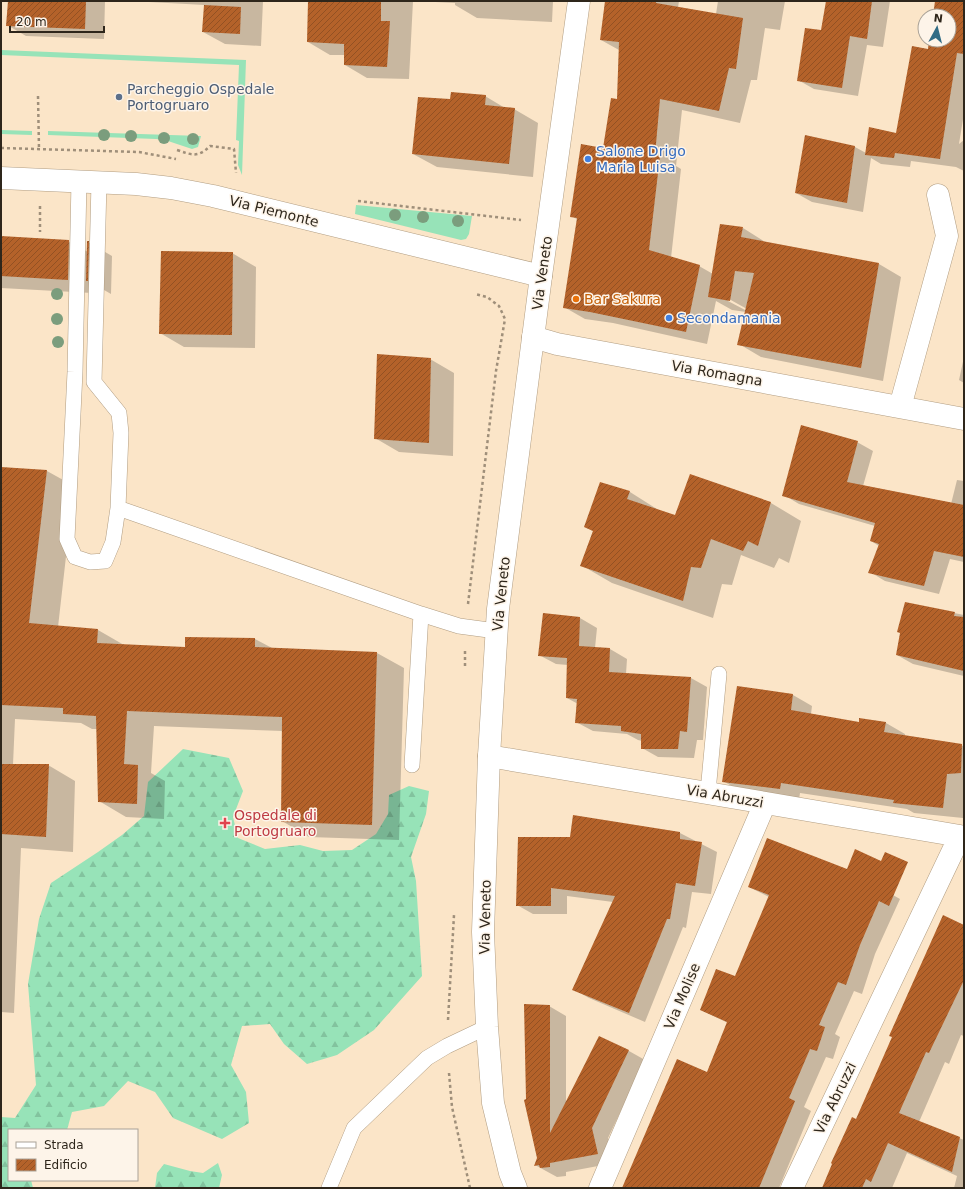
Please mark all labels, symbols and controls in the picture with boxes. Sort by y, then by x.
scale bar [10,8,104,34]
north arrow [917,8,957,48]
text: N [933,12,944,26]
text: 20 m [16,15,47,29]
place label: Parcheggio Ospedale Portogruaro [127,81,275,113]
marker: Parcheggio Ospedale Portogruaro [114,92,124,102]
place label: Salone Drigo Maria Luisa [596,143,686,175]
marker: Salone Drigo Maria Luisa [583,154,593,164]
street label: Via Piemonte [227,192,321,230]
street label: Via Veneto [529,235,555,311]
place label: Bar Sakura [584,291,661,307]
marker: Bar Sakura [571,294,581,304]
place label: Secondamania [677,310,781,326]
marker: Secondamania [664,313,674,323]
street label: Via Romagna [670,357,764,389]
street label: Via Veneto [489,556,513,632]
street label: Via Abruzzi [685,781,765,811]
place label: Ospedale di Portogruaro [234,807,317,839]
marker: Ospedale di Portogruaro [219,817,231,829]
street label: Via Veneto [476,879,494,955]
street label: Via Molise [661,960,703,1032]
street label: Via Abruzzi [811,1059,859,1137]
legend [8,1129,138,1181]
text: Strada [44,1138,84,1152]
text: Edificio [44,1158,87,1172]

